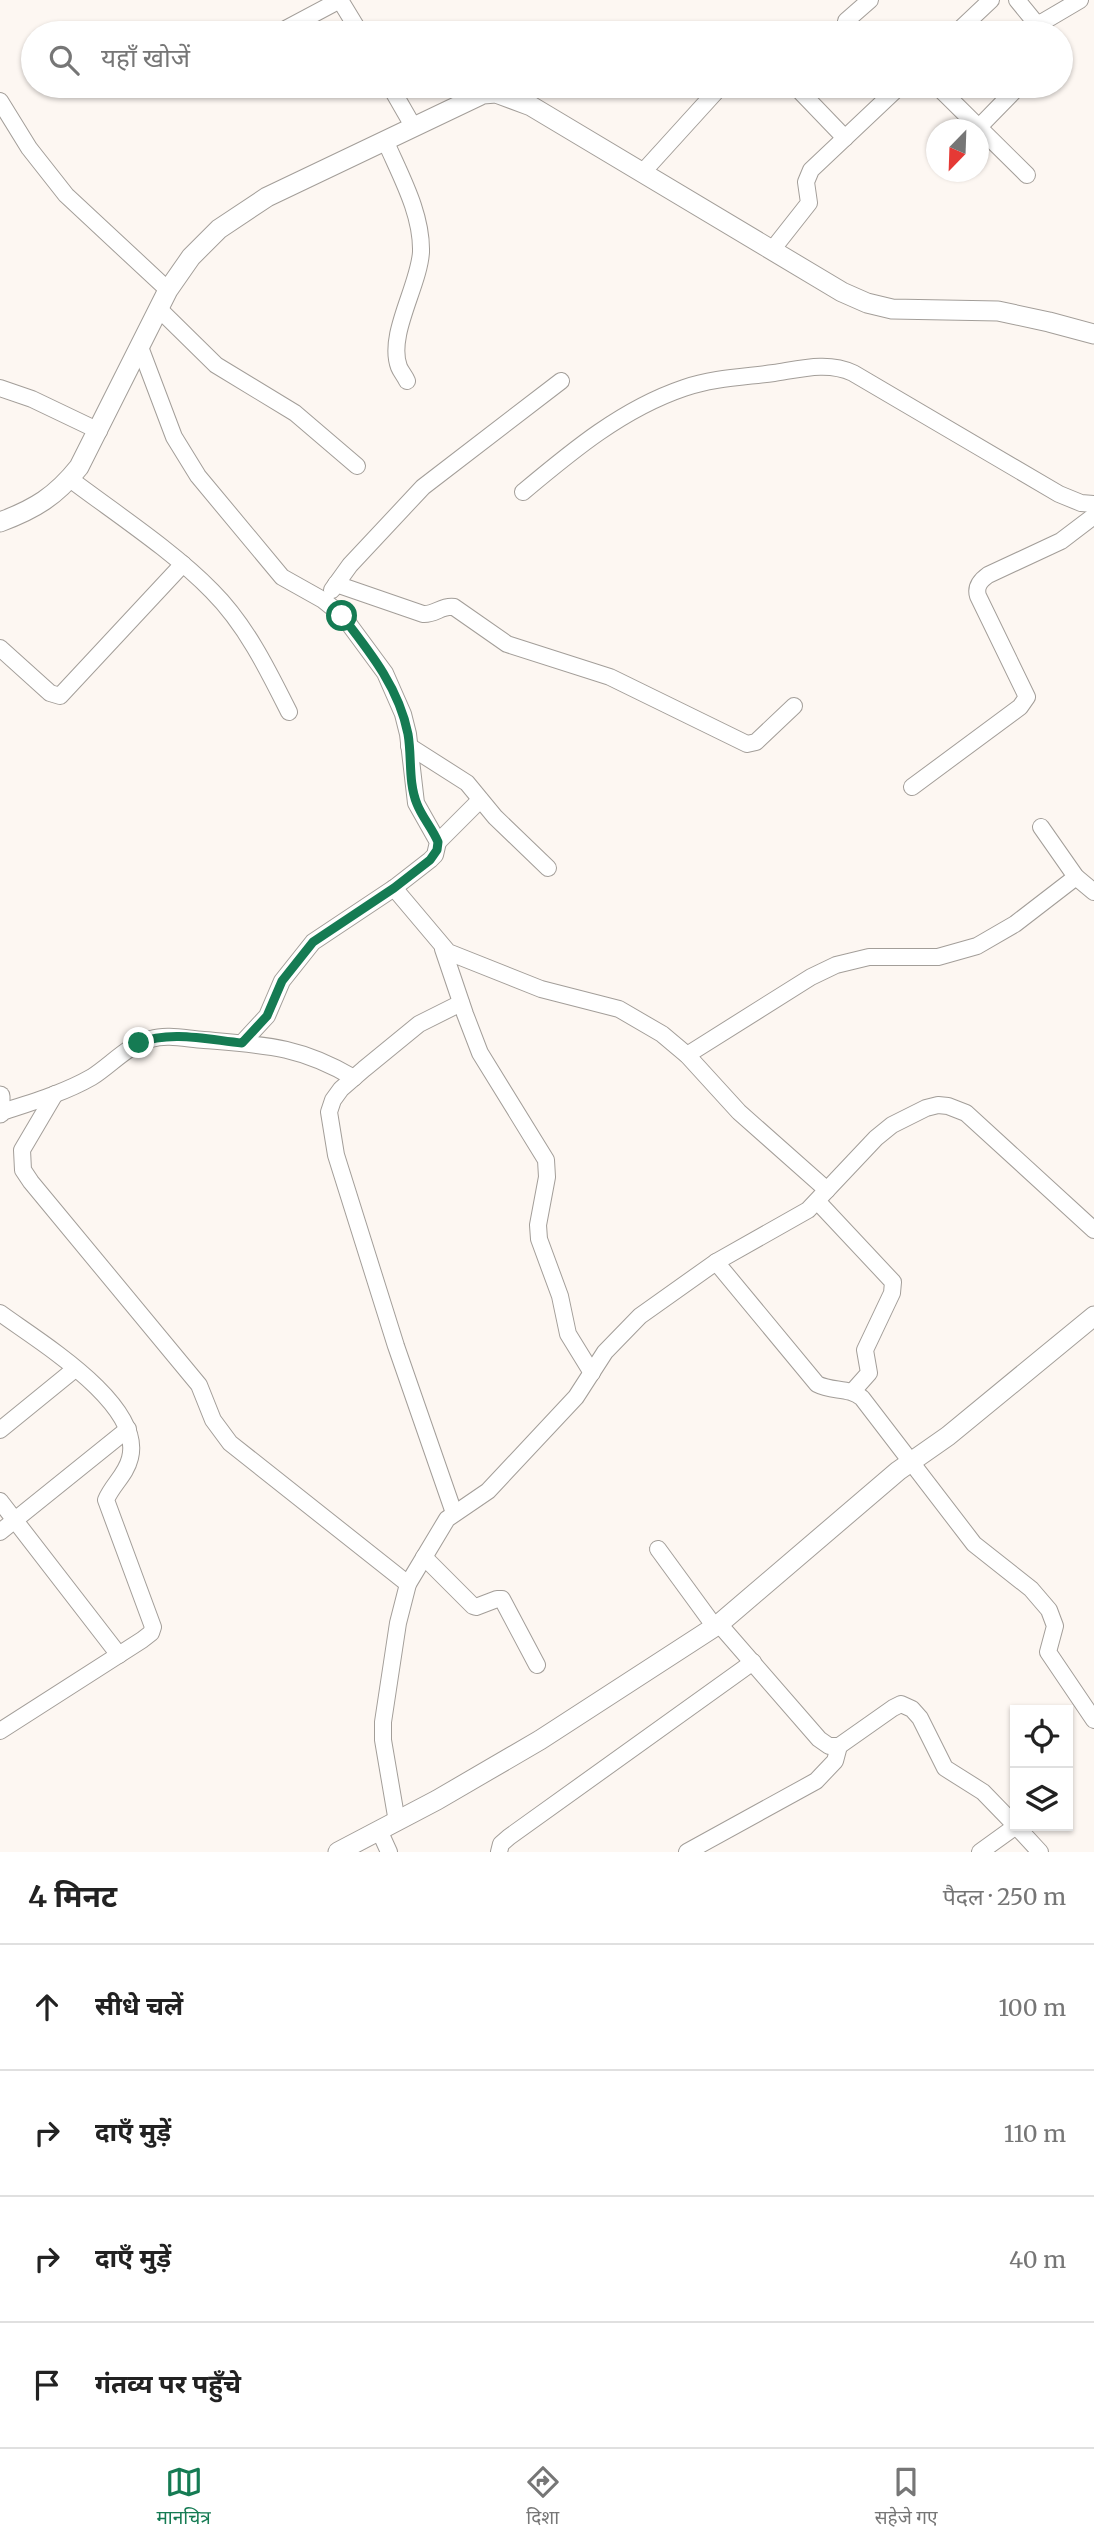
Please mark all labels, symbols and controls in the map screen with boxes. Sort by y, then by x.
search box [21,21,1073,98]
icon: search [45,41,83,79]
text: यहाँ खोजें [101,41,190,74]
north arrow [926,119,989,182]
route start [326,600,357,631]
route end [123,1027,154,1058]
map controls [1010,1705,1073,1831]
button: locate [1010,1705,1073,1768]
button: layers [1010,1768,1073,1831]
text: 4 मिनट [28,1877,117,1915]
text: पैदल · 250 m [943,1882,1066,1911]
icon: ahead [28,1988,66,2026]
text: सीधे चलें [95,1989,183,2022]
text: 100 m [998,1993,1066,2022]
icon: right [28,2114,66,2152]
text: दाएँ मुड़ें [95,2115,171,2148]
text: 110 m [1004,2119,1066,2148]
icon: right [28,2240,66,2278]
text: दाएँ मुड़ें [95,2241,171,2274]
text: 40 m [1009,2245,1066,2274]
icon: arrive [28,2366,66,2404]
text: गंतव्य पर पहुँचे [95,2367,241,2400]
tab: मानचित्र [156,2463,211,2532]
tab: दिशा [524,2463,562,2532]
tab: सहेजे गए [875,2463,937,2532]

